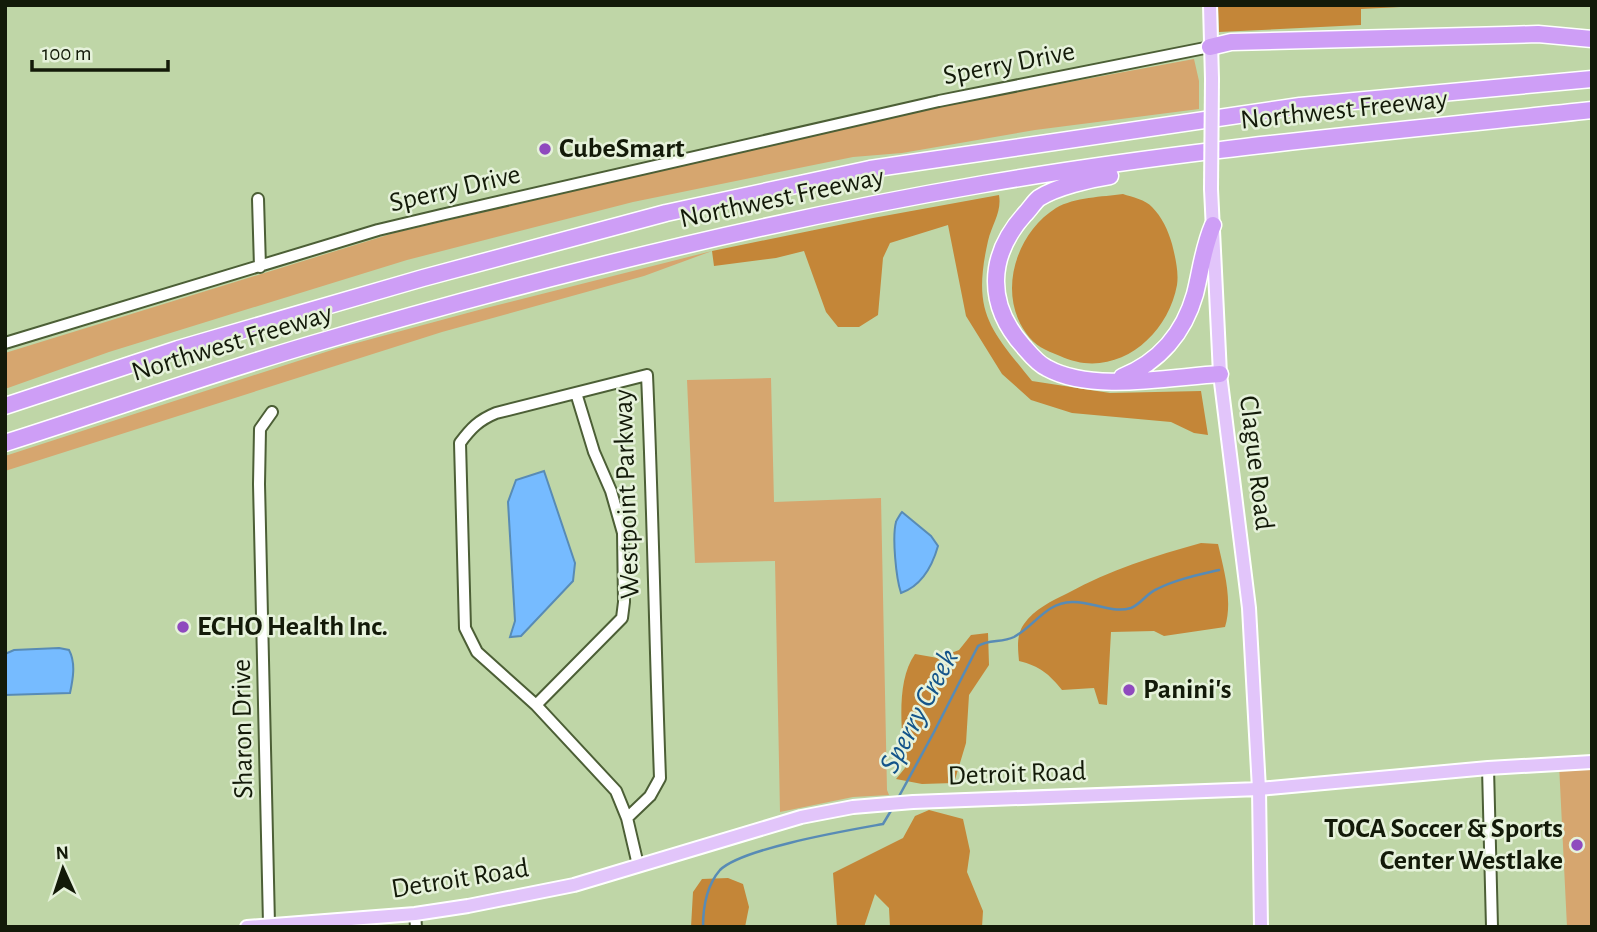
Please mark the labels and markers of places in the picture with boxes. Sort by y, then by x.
place label: CubeSmart [559,135,685,163]
marker: CubeSmart [537,141,553,157]
place label: ECHO Health Inc. [197,613,388,641]
marker: ECHO Health Inc. [175,619,191,635]
place label: Panini's [1143,676,1232,704]
marker: Panini's [1121,682,1137,698]
place label: TOCA Soccer & Sports Center Westlake [1324,815,1563,875]
marker: TOCA Soccer & Sports Center Westlake [1569,837,1585,853]

